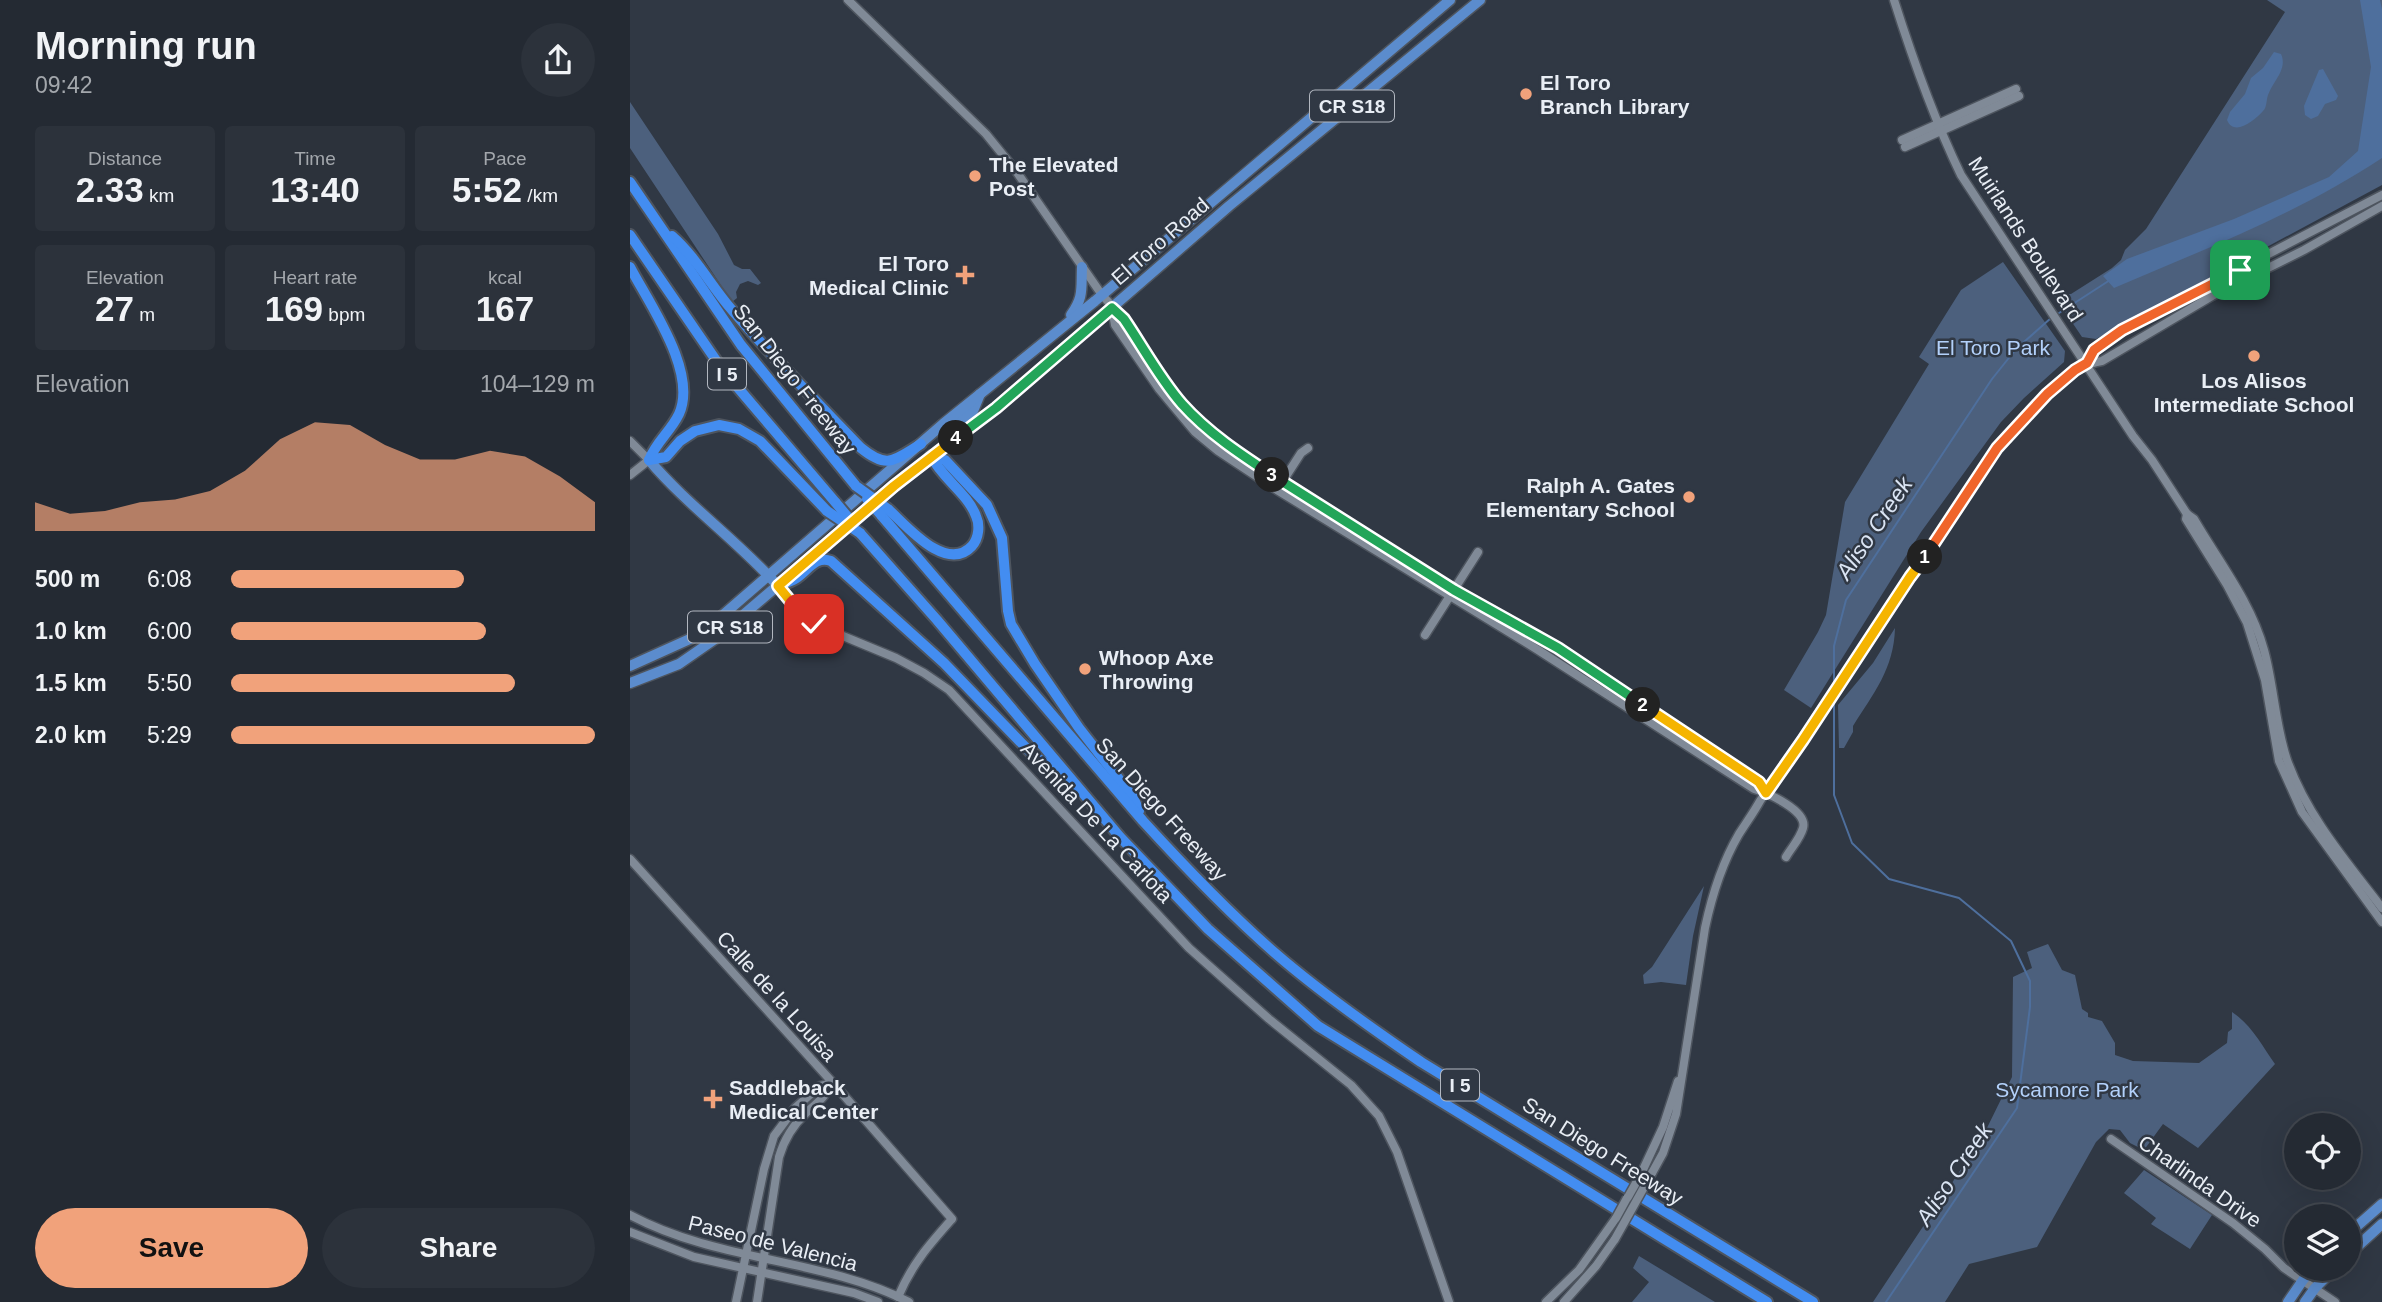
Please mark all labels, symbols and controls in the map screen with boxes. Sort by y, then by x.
button: share [521,23,595,97]
text: Morning run [35,25,257,67]
place label: El Toro Branch Library [1540,71,1690,118]
text: 09:42 [35,72,93,98]
marker: El Toro Branch Library [1518,86,1534,102]
road number: CR S18 [1310,90,1394,122]
text: Distance [88,148,162,169]
text: Time [294,148,336,169]
text: Pace [483,148,527,169]
street label: Muirlands Boulevard [1964,152,2088,326]
place label: The Elevated Post [989,153,1119,200]
marker: The Elevated Post [967,168,983,184]
text: 2.33 [76,170,144,209]
text: 13:40 [270,170,360,209]
text: 5:52 [452,170,522,209]
text: km [144,185,174,206]
text: /km [522,185,558,206]
street label: El Toro Road [1107,193,1213,289]
pin [2210,240,2270,300]
icon: arrive [2221,251,2259,289]
place label: El Toro Medical Clinic [809,252,949,299]
marker: El Toro Medical Clinic [955,265,975,285]
text: Elevation [86,267,164,288]
text: Heart rate [273,267,357,288]
text: kcal [488,267,522,288]
text: 27 [95,289,134,328]
text: 169 [265,289,323,328]
text: 167 [476,289,534,328]
street label: San Diego Freeway [729,299,861,459]
text: m [134,304,155,325]
text: bpm [323,304,365,325]
park label: El Toro Park [1936,336,2050,359]
marker: Los Alisos Intermediate School [2246,348,2262,364]
road number: I 5 [708,358,746,390]
place label: Los Alisos Intermediate School [2154,369,2354,416]
text: Elevation [35,371,130,397]
text: 104–129 m [480,371,595,397]
pin: 4 [938,420,974,456]
text: 4 [950,427,961,448]
pin: 3 [1254,458,1290,492]
text: 3 [1266,464,1277,485]
water label: Aliso Creek [1829,471,1918,586]
place label: Ralph A. Gates Elementary School [1486,474,1675,521]
marker: Ralph A. Gates Elementary School [1681,489,1697,505]
pin: 1 [1908,540,1942,574]
text: 1 [1919,546,1930,567]
text: 500 m [35,566,100,592]
text: 6:08 [147,566,192,592]
pin [784,594,844,654]
icon: check [795,605,833,643]
road number: CR S18 [688,612,772,642]
text: 1.0 km [35,618,107,644]
text: 6:00 [147,618,192,644]
place label: Whoop Axe Throwing [1099,646,1214,693]
marker: Whoop Axe Throwing [1077,661,1093,677]
text: 1.5 km [35,670,107,696]
text: 5:50 [147,670,192,696]
pin: 2 [1626,688,1660,722]
text: 2 [1637,694,1648,715]
text: 2.0 km [35,722,107,748]
text: 5:29 [147,722,192,748]
street label: San Diego Freeway [1092,733,1233,886]
street label: Avenida De La Carlota [1017,737,1178,907]
street label: Calle de la Louisa [713,926,842,1066]
road number: I 5 [1441,1070,1479,1100]
place label: Saddleback Medical Center [729,1076,878,1123]
park label: Sycamore Park [1995,1078,2139,1101]
marker: Saddleback Medical Center [703,1089,723,1109]
street label: San Diego Freeway [1519,1092,1688,1210]
map controls [2284,1113,2361,1281]
button: locate [2284,1113,2361,1190]
water label: Aliso Creek [1909,1117,1998,1232]
street label: Charlinda Drive [2134,1130,2266,1232]
button: layers [2284,1204,2361,1281]
button: Save [35,1208,308,1288]
button: Share [322,1208,595,1288]
street label: Paseo de Valencia [686,1211,860,1275]

